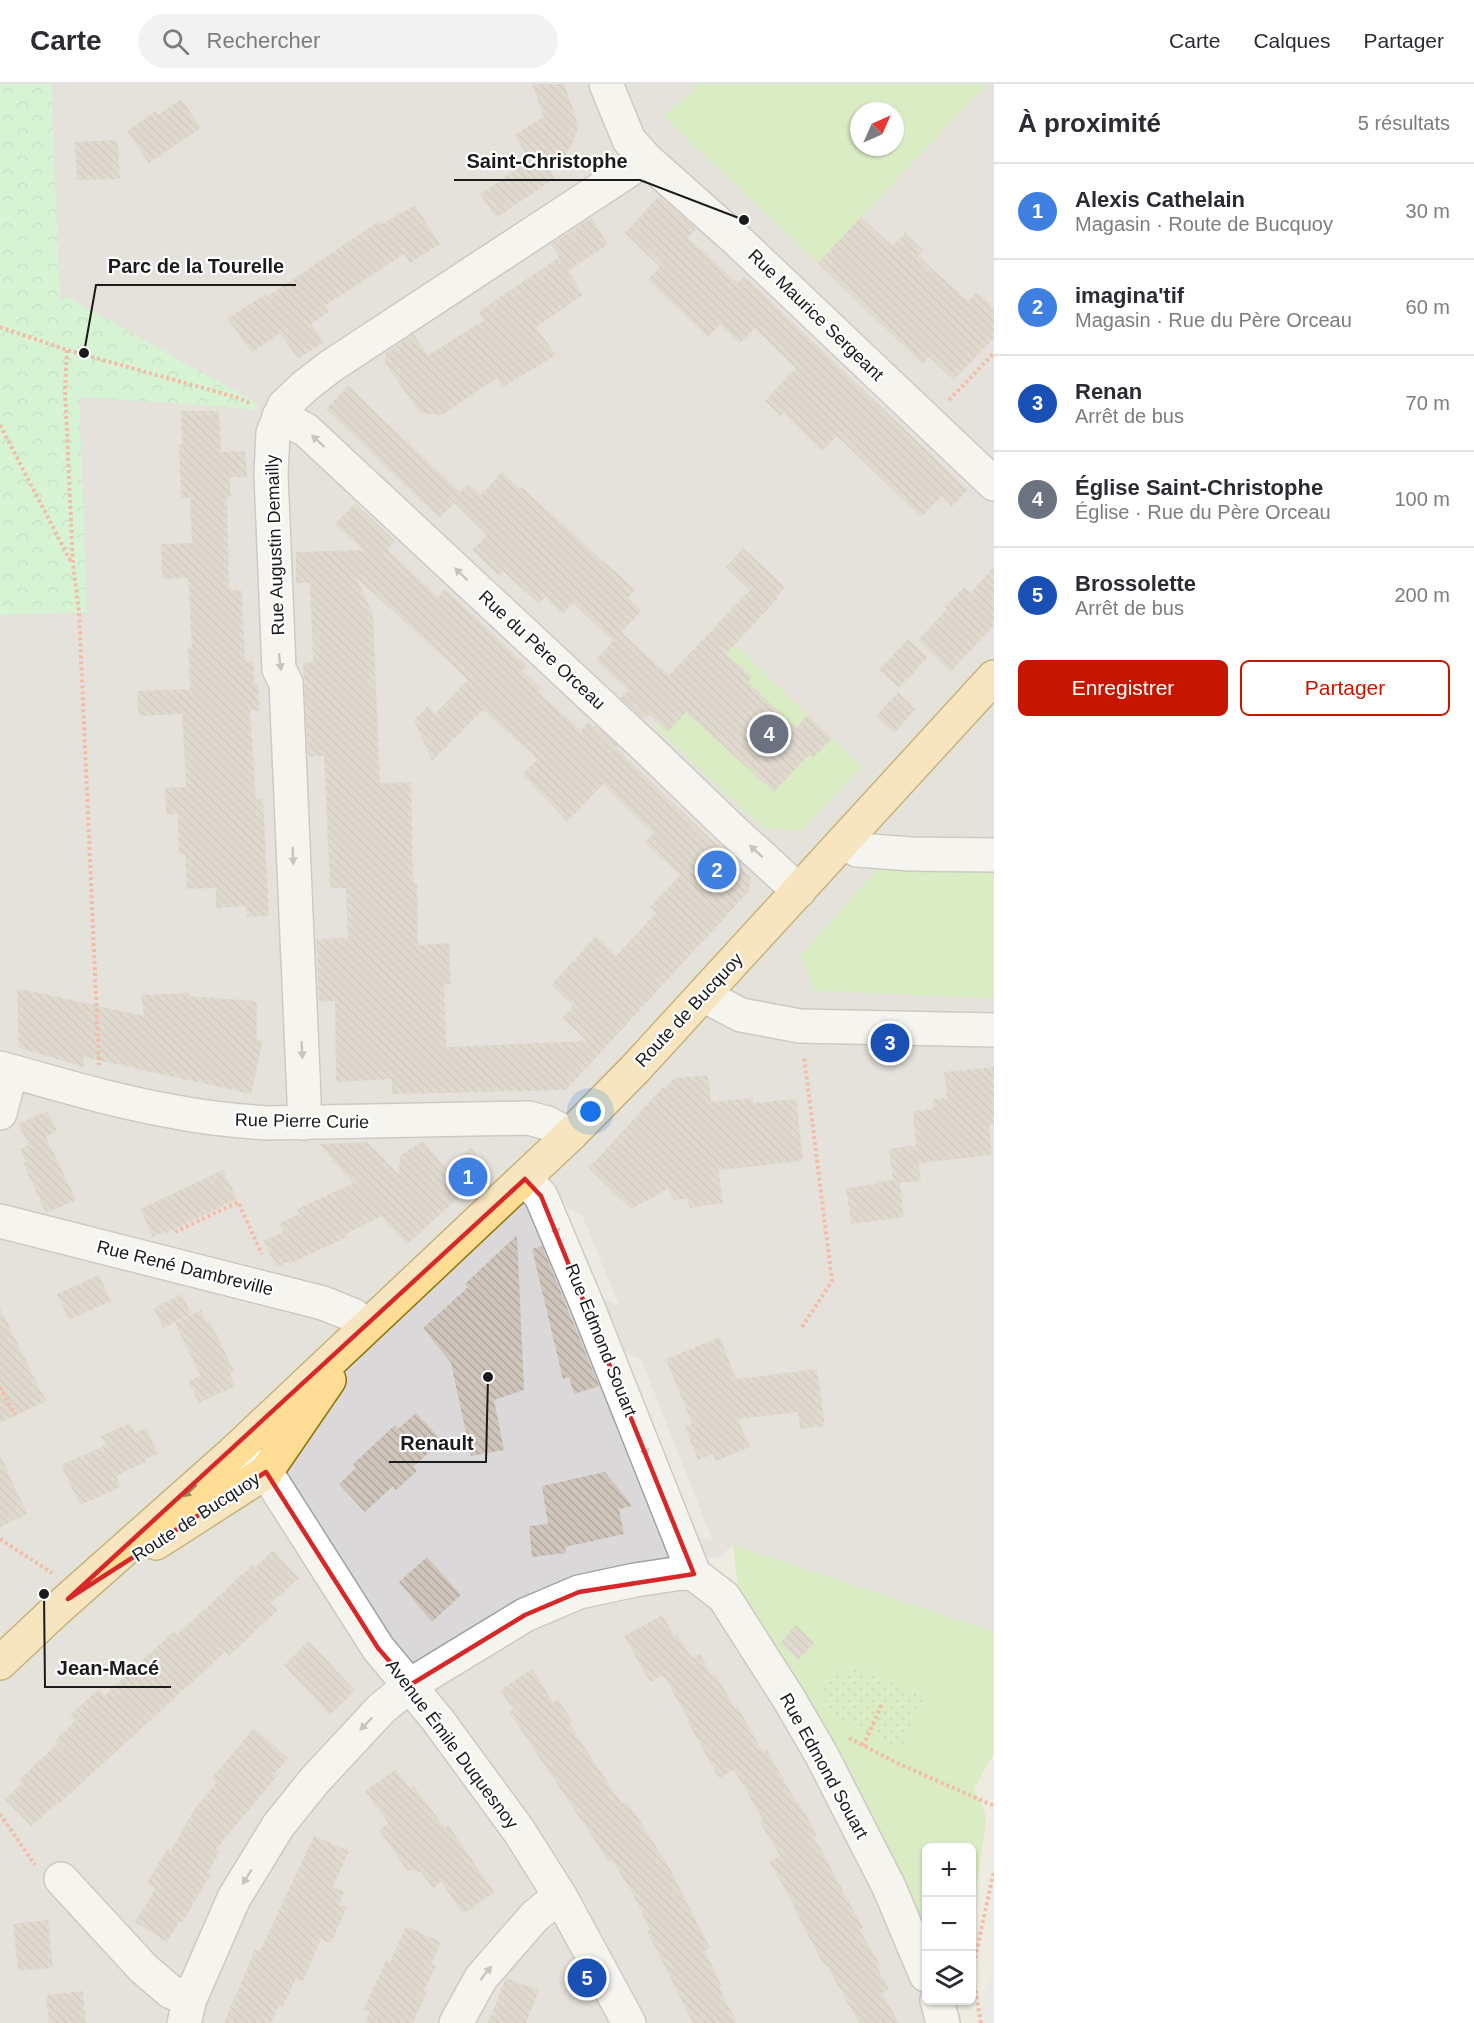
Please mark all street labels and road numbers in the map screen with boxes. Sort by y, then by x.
street label: Rue Maurice Sergeant [744,245,888,385]
street label: Rue Augustin Demailly [262,454,288,636]
street label: Rue du Père Orceau [475,586,609,714]
street label: Route de Bucquoy [631,949,747,1071]
street label: Rue Pierre Curie [235,1110,369,1132]
street label: Rue René Dambreville [95,1236,275,1300]
street label: Rue Edmond Souart [561,1261,641,1419]
street label: Route de Bucquoy [128,1468,264,1566]
street label: Avenue Émile Duquesnoy [382,1655,522,1833]
street label: Rue Edmond Souart [776,1690,872,1842]

